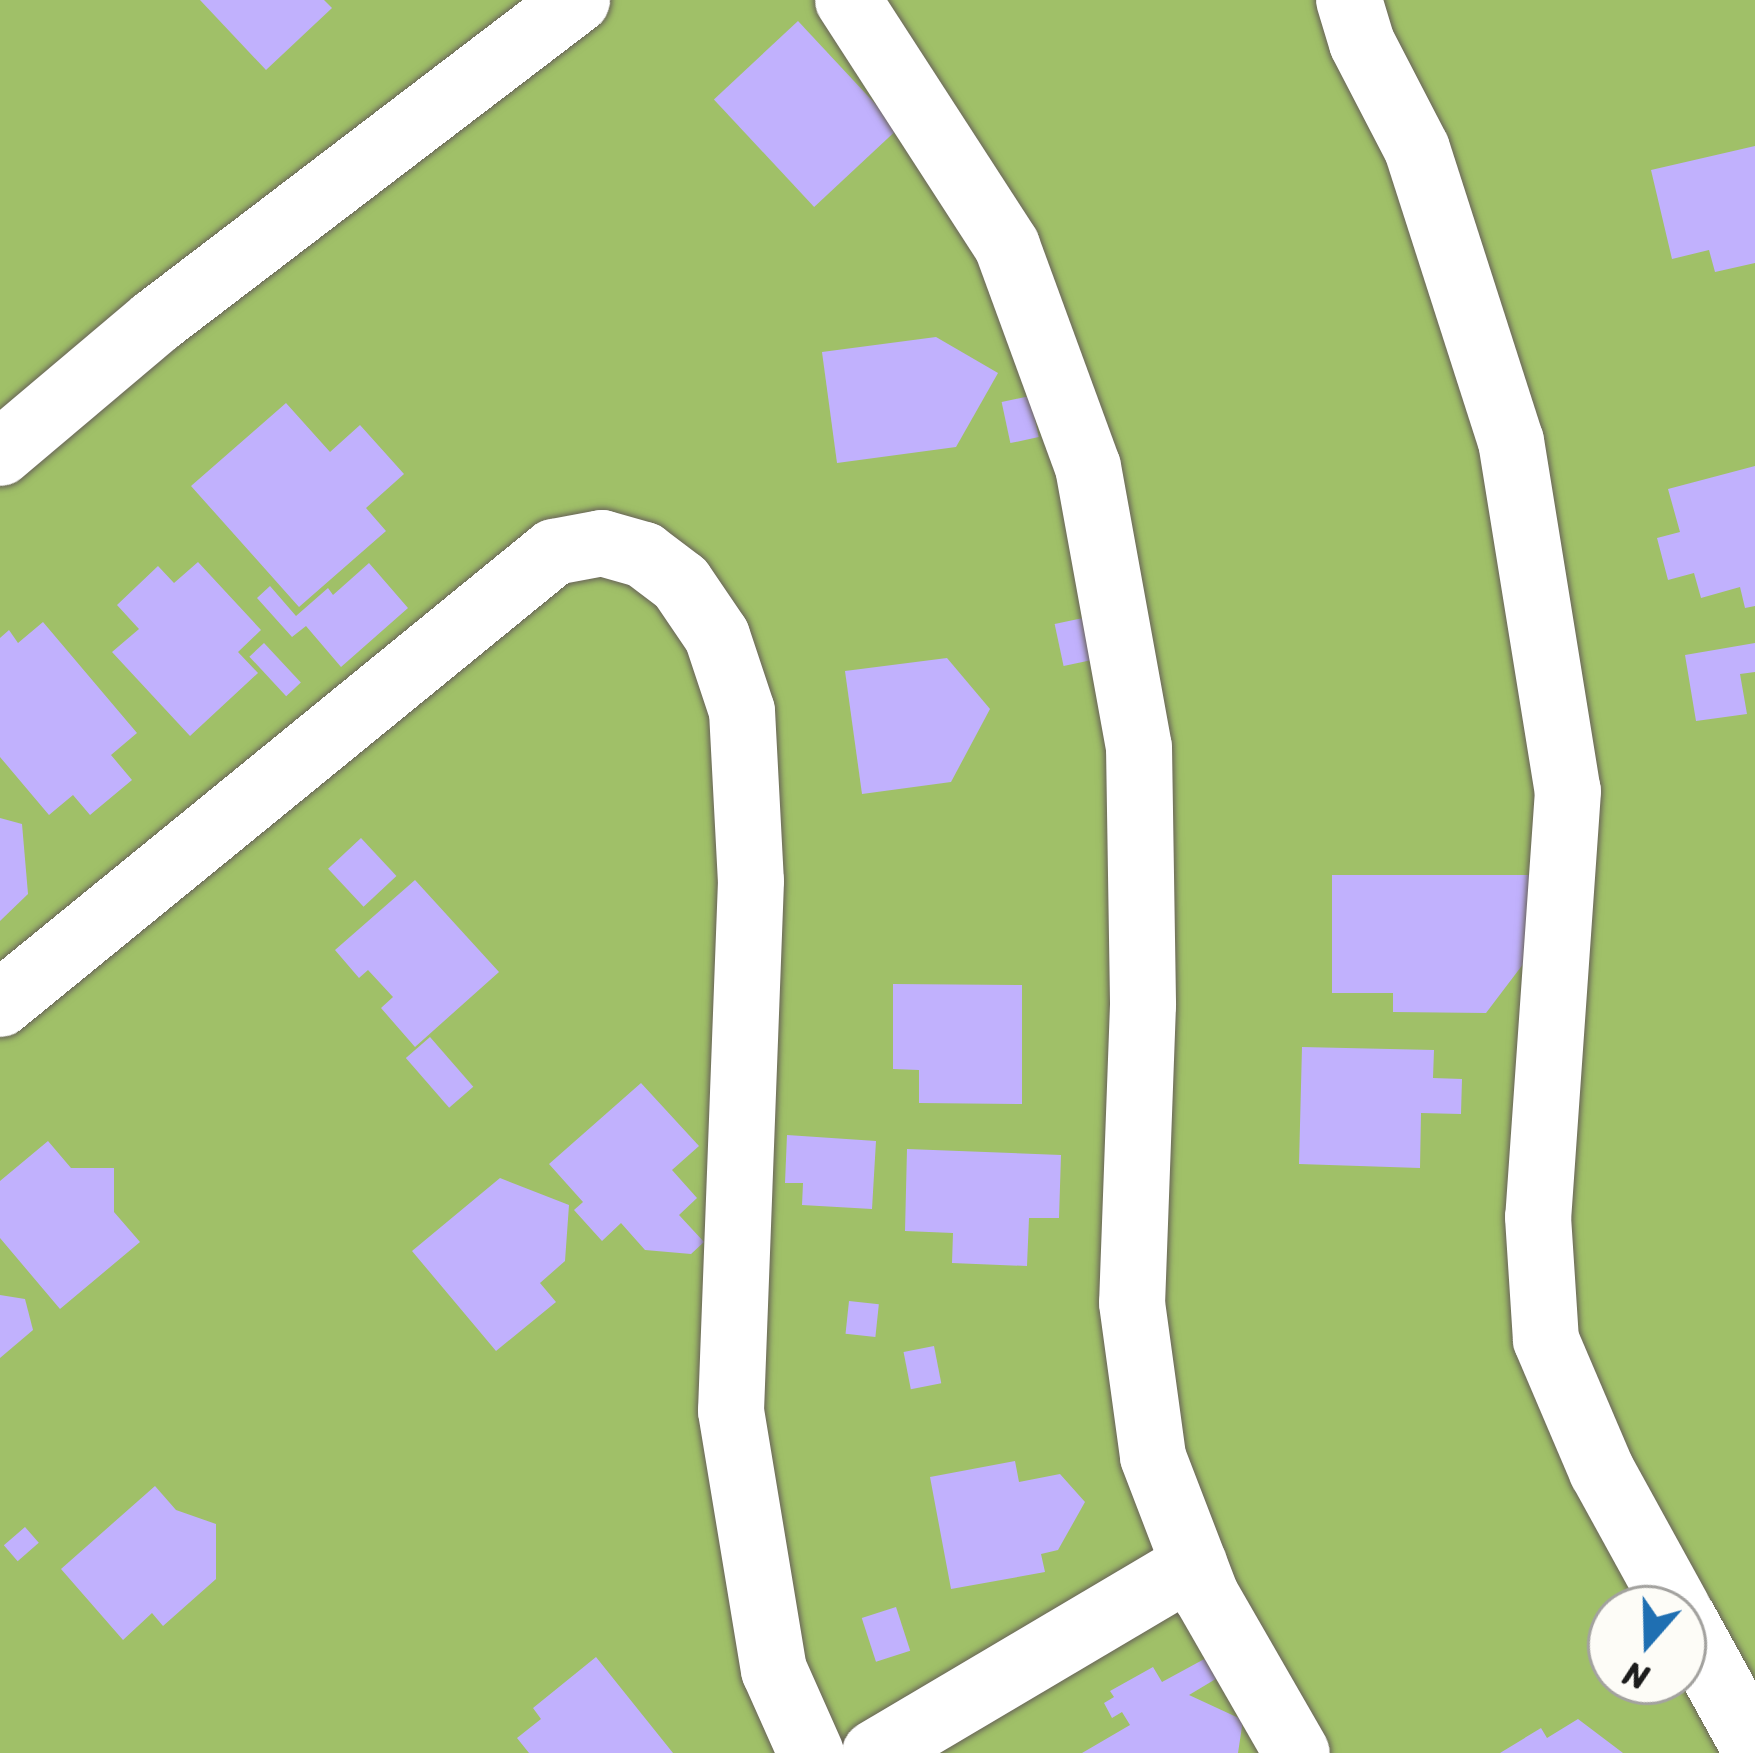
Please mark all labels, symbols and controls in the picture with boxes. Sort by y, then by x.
north arrow [1587,1585,1707,1705]
text: N [1615,1645,1656,1707]

